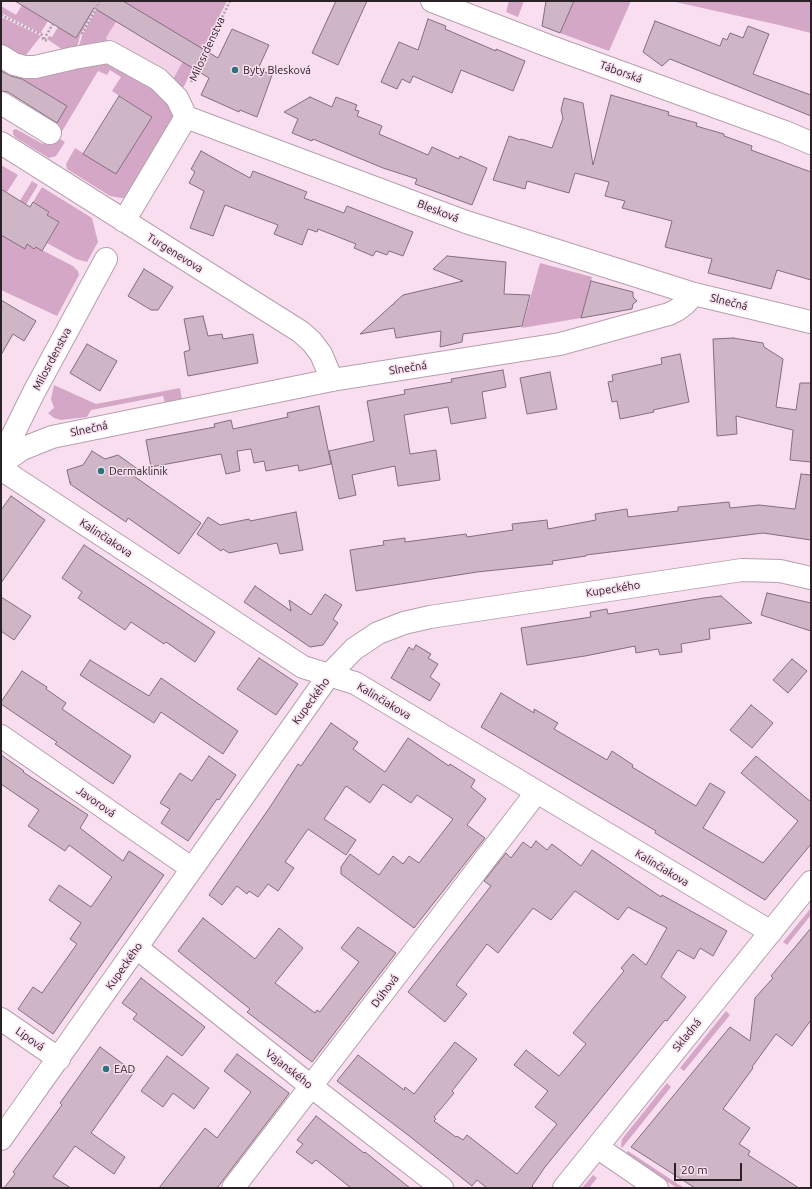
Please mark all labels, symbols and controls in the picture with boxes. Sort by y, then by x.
street label: Milosrdenstva [186,15,228,83]
street label: Táborská [598,58,644,86]
place label: Byty Blesková [243,63,311,77]
marker: Byty Blesková [230,65,240,75]
street label: Blesková [415,197,461,225]
street label: Turgenevova [144,231,206,275]
street label: Slnečná [709,291,749,313]
street label: Milosrdenstva [30,325,74,393]
street label: Slnečná [388,359,428,377]
street label: Slnečná [69,419,109,439]
place label: Dermaklinik [109,464,168,478]
marker: Dermaklinik [96,466,106,476]
street label: Kalinčiakova [77,516,135,560]
street label: Kupeckého [585,578,641,600]
street label: Kupeckého [290,675,332,727]
street label: Kalinčiakova [355,680,413,722]
street label: Javorová [74,784,118,820]
street label: Kalinčiakova [633,847,691,889]
street label: Kupeckého [103,940,145,992]
street label: Dúhová [368,972,402,1010]
street label: Skladná [670,1016,704,1054]
street label: Lipová [13,1024,47,1054]
street label: Vajanského [263,1047,315,1091]
place label: EAD [114,1062,135,1076]
marker: EAD [101,1064,111,1074]
scale bar [676,1155,744,1181]
text: 20 m [681,1163,708,1176]

